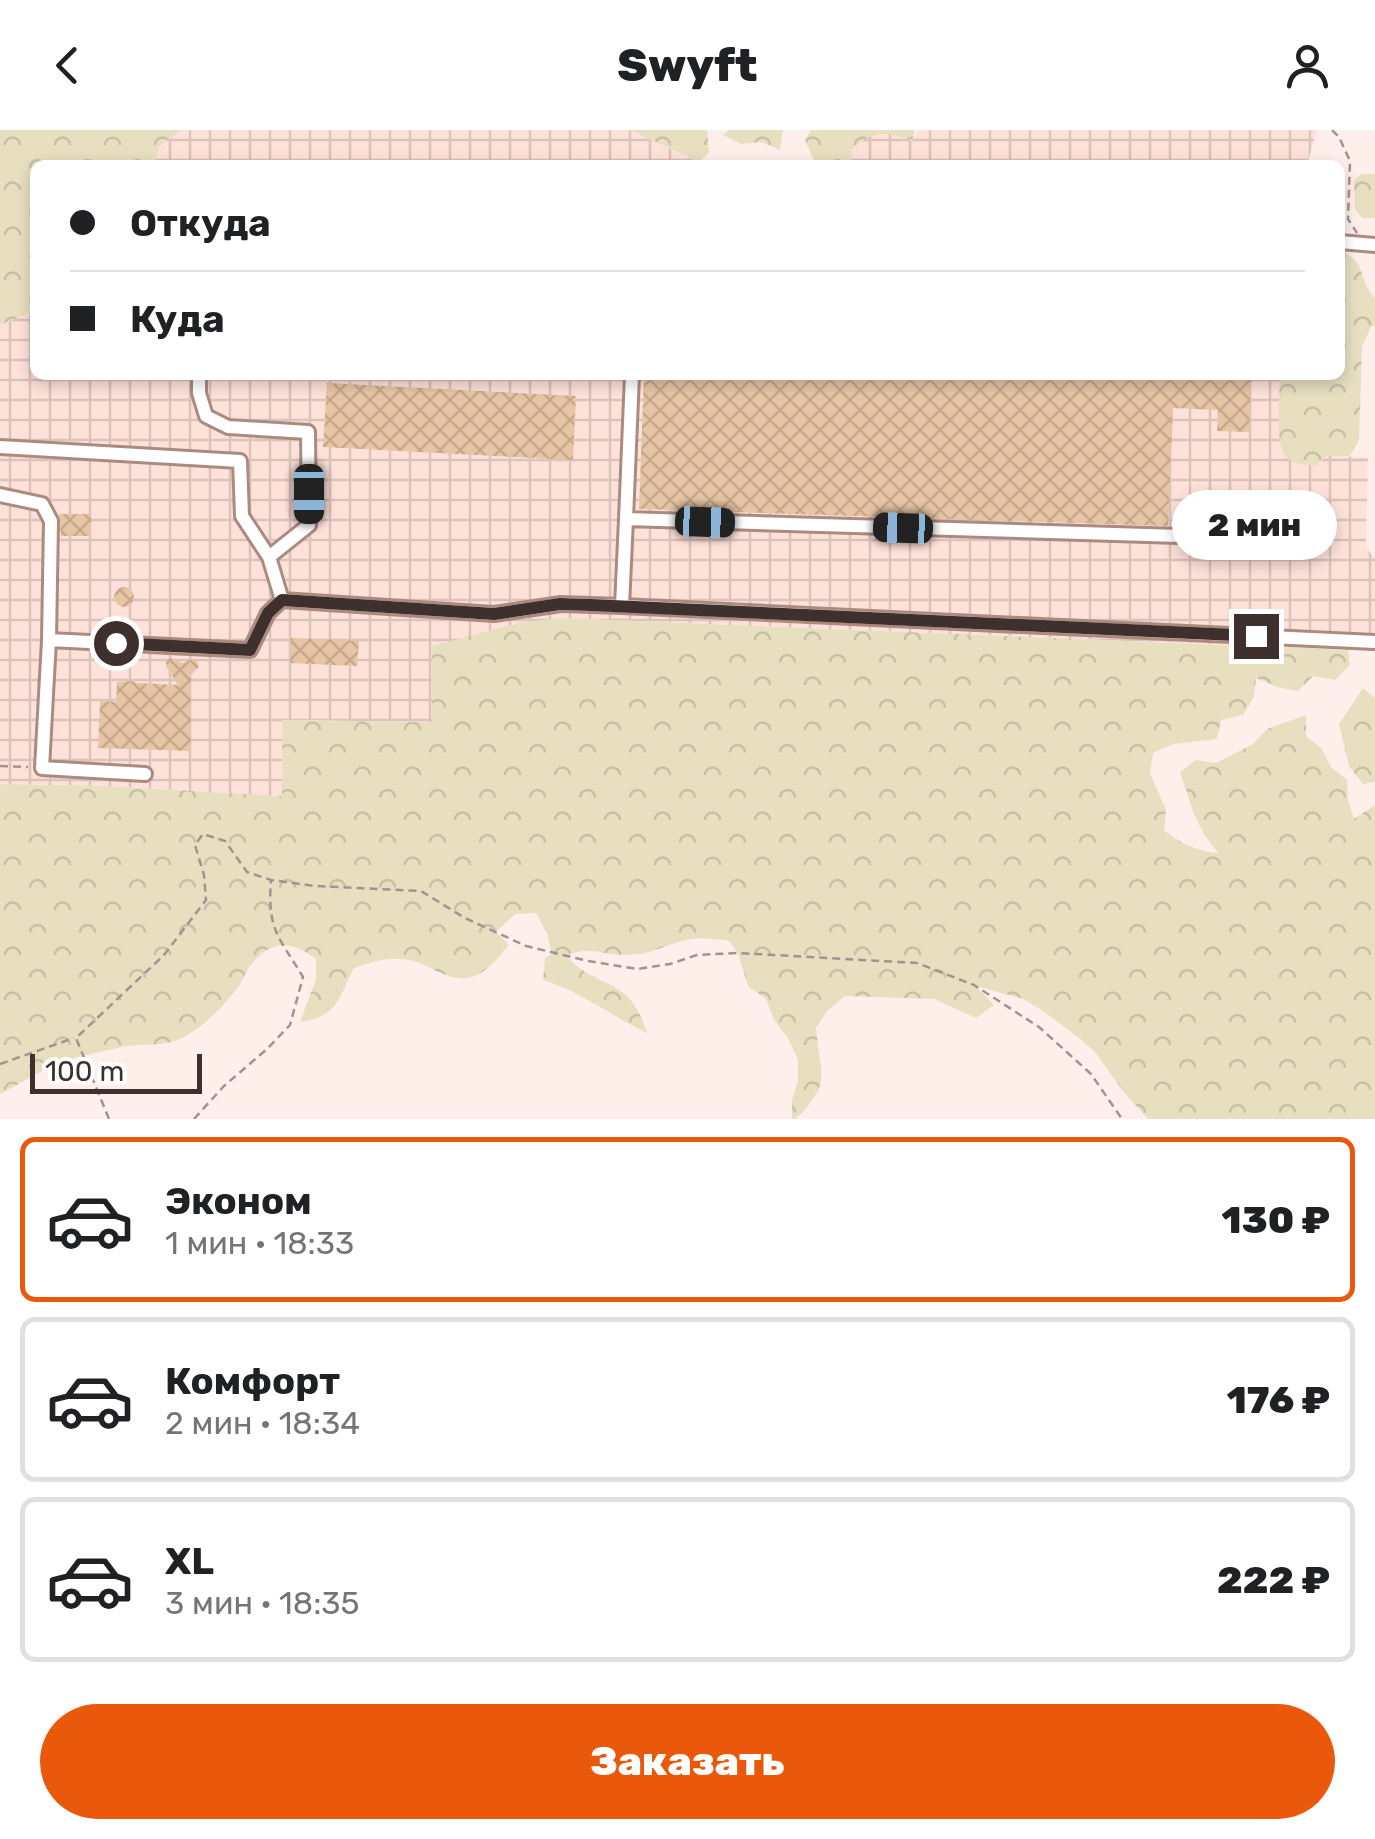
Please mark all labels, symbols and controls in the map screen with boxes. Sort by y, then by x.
icon: back [40,38,95,93]
icon: person [1280,38,1335,93]
text: Swyft [617,39,758,92]
text: Откуда [130,200,271,246]
text: Куда [130,296,225,342]
car [294,464,324,524]
callout: 2 мин [1174,491,1338,561]
car [674,506,736,538]
text: 2 мин [1208,506,1301,544]
car [872,512,934,544]
route end [1234,614,1279,659]
route start [94,621,139,666]
scale bar [30,1049,202,1094]
text: 100 m [45,1055,124,1088]
icon: car [45,1175,135,1265]
text: Эконом [165,1178,312,1224]
text: 130 ₽ [1222,1197,1330,1243]
text: 1 мин · 18:33 [165,1224,354,1262]
icon: car [45,1355,135,1445]
text: Комфорт [165,1358,340,1404]
text: 176 ₽ [1227,1377,1330,1423]
text: 2 мин · 18:34 [165,1404,360,1442]
icon: car [45,1535,135,1625]
text: XL [165,1538,214,1584]
text: 222 ₽ [1217,1557,1330,1603]
text: 3 мин · 18:35 [165,1584,360,1622]
button: Заказать [40,1704,1335,1819]

